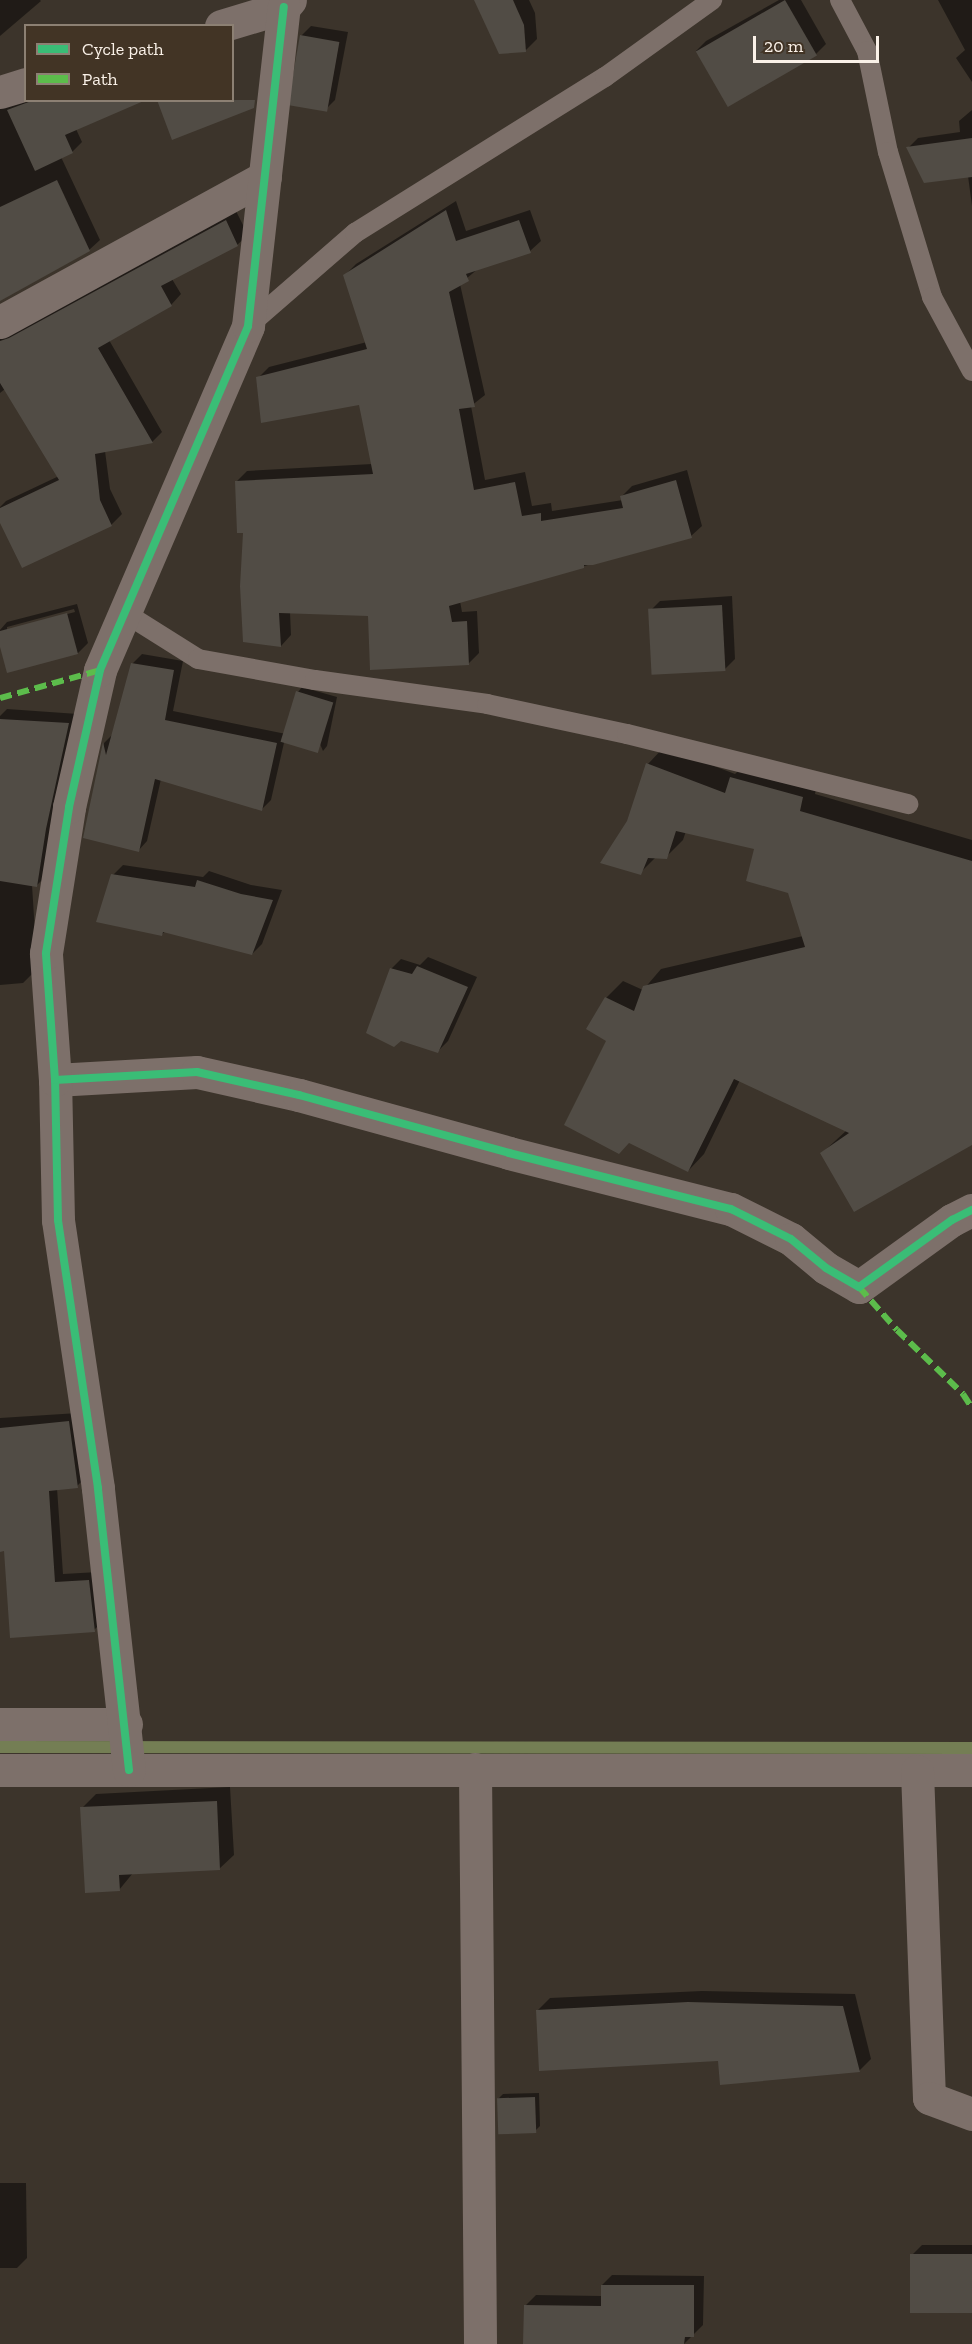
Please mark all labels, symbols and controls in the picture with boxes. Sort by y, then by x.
legend [24,24,234,102]
scale bar [756,24,882,62]
text: 20 m [764,35,803,57]
text: Cycle path [82,38,164,60]
text: Path [82,68,118,90]

